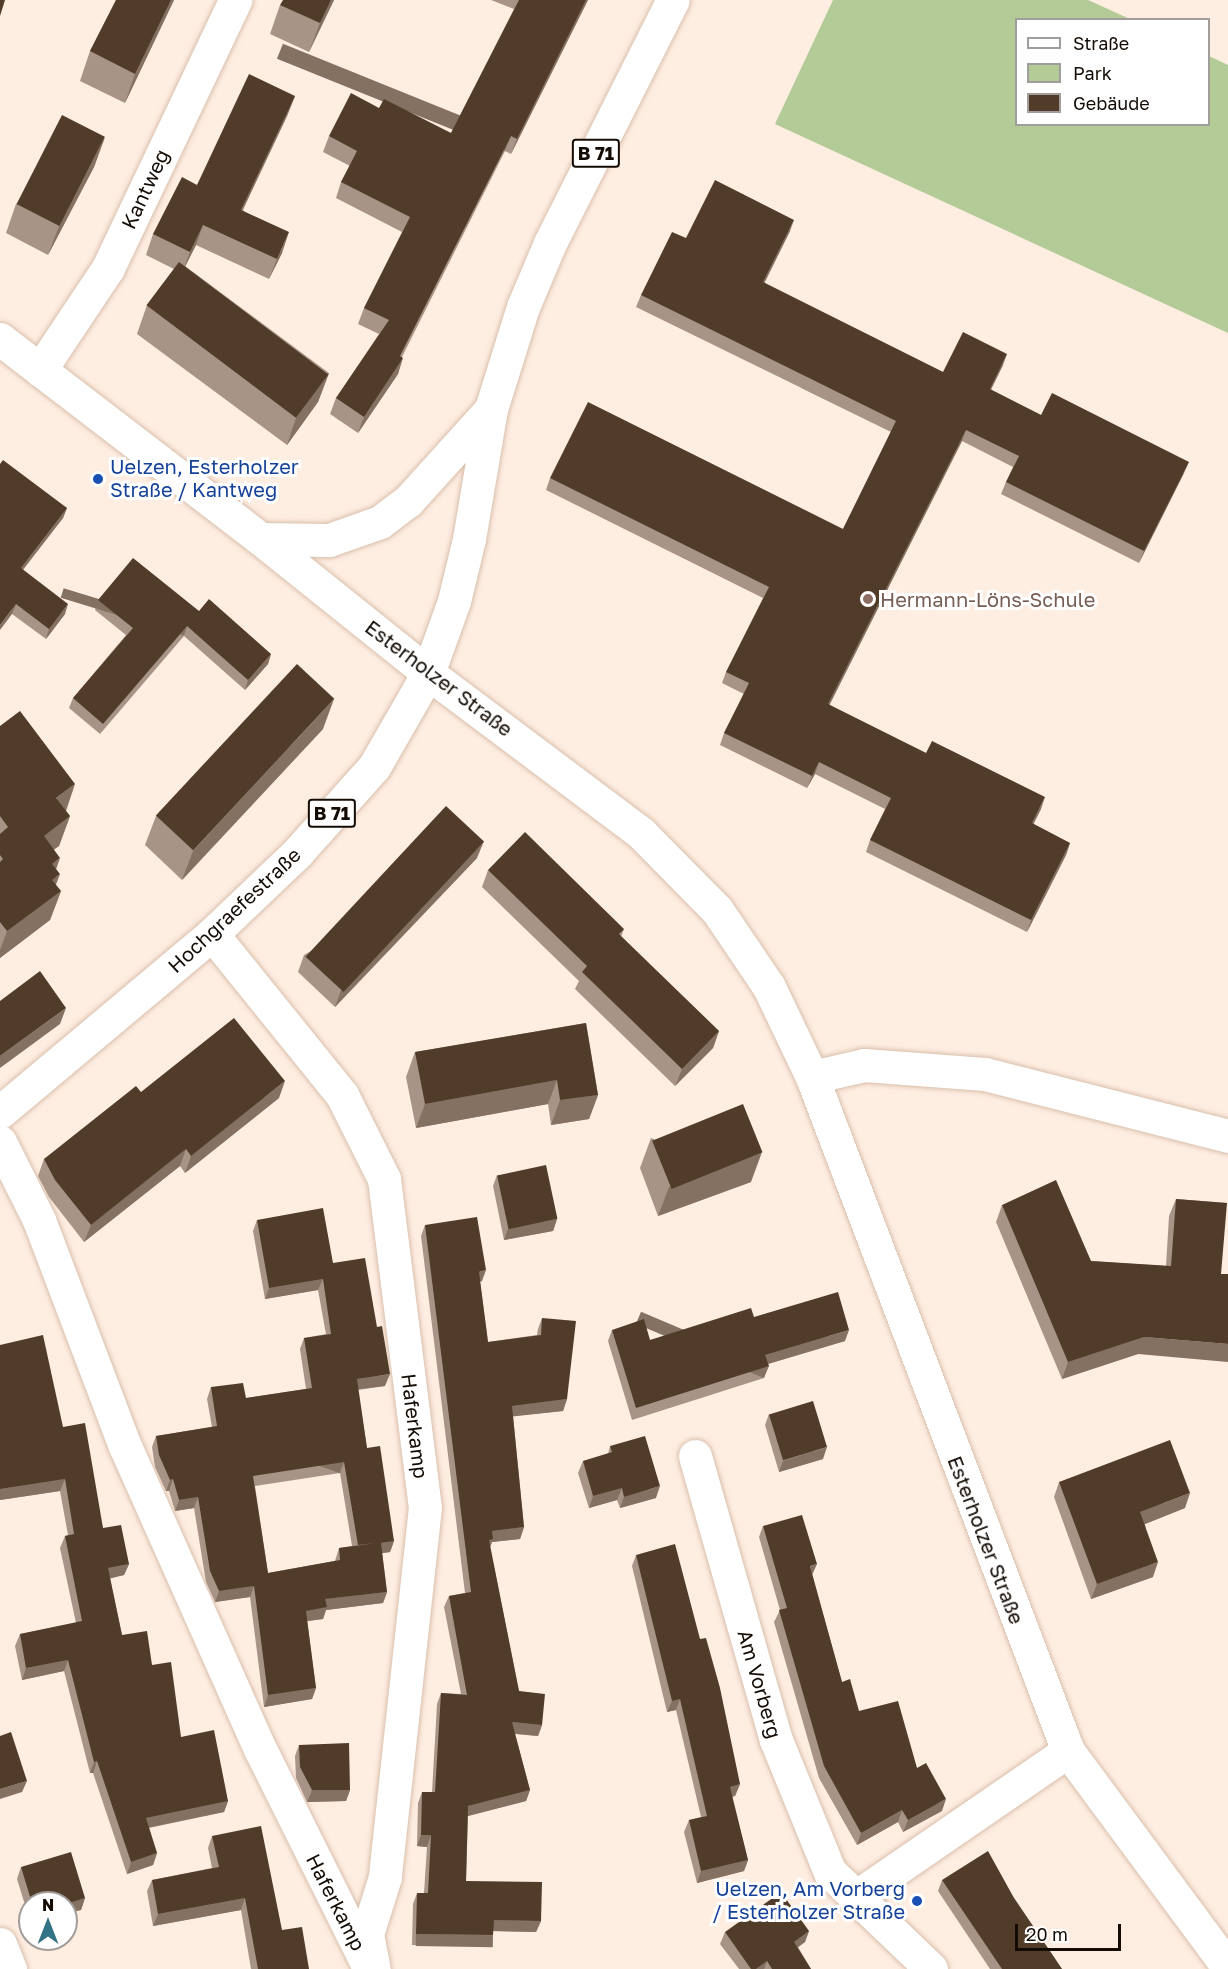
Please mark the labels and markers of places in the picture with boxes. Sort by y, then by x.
place label: Uelzen, Esterholzer Straße / Kantweg [110,455,299,502]
marker: Uelzen, Esterholzer Straße / Kantweg [91,472,105,486]
place label: Hermann-Löns-Schule [880,587,1095,611]
marker: Hermann-Löns-Schule [861,592,875,606]
place label: Uelzen, Am Vorberg / Esterholzer Straße [712,1877,905,1924]
marker: Uelzen, Am Vorberg / Esterholzer Straße [910,1894,924,1908]

